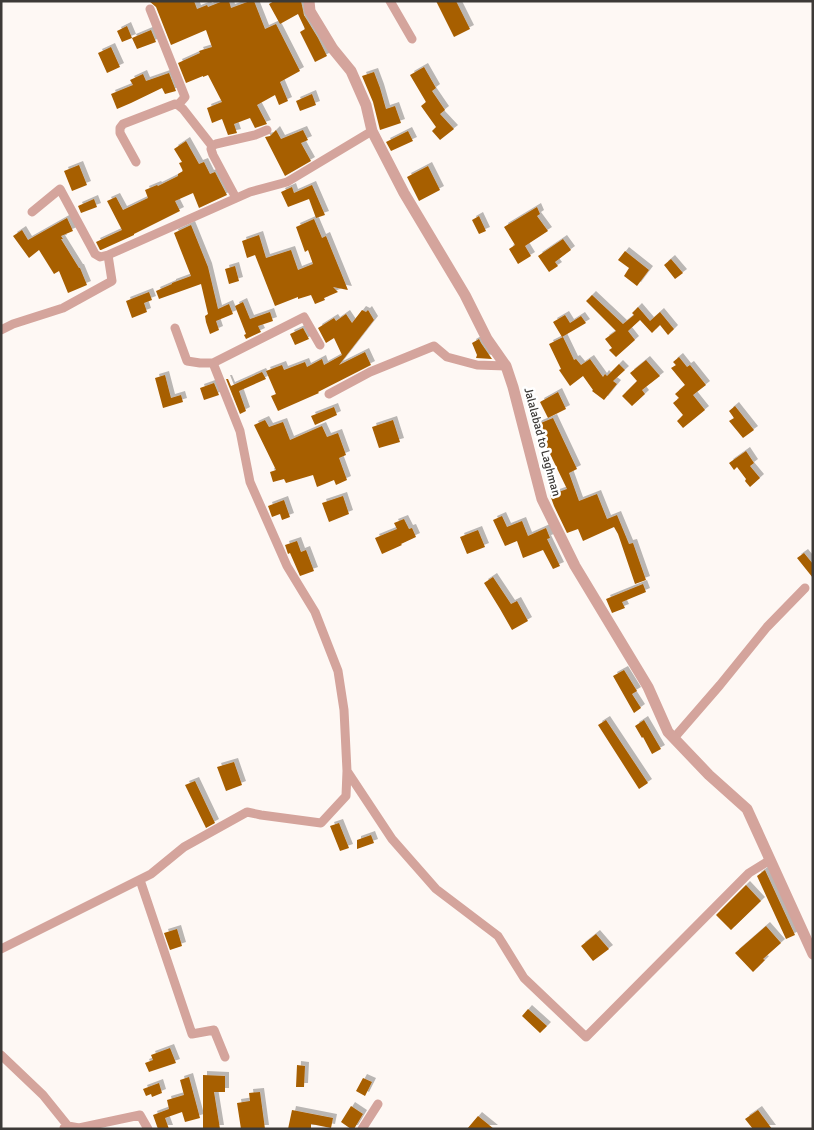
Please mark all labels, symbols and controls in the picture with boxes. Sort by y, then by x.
street label: Jalalabad to Laghman [520,386,564,498]

